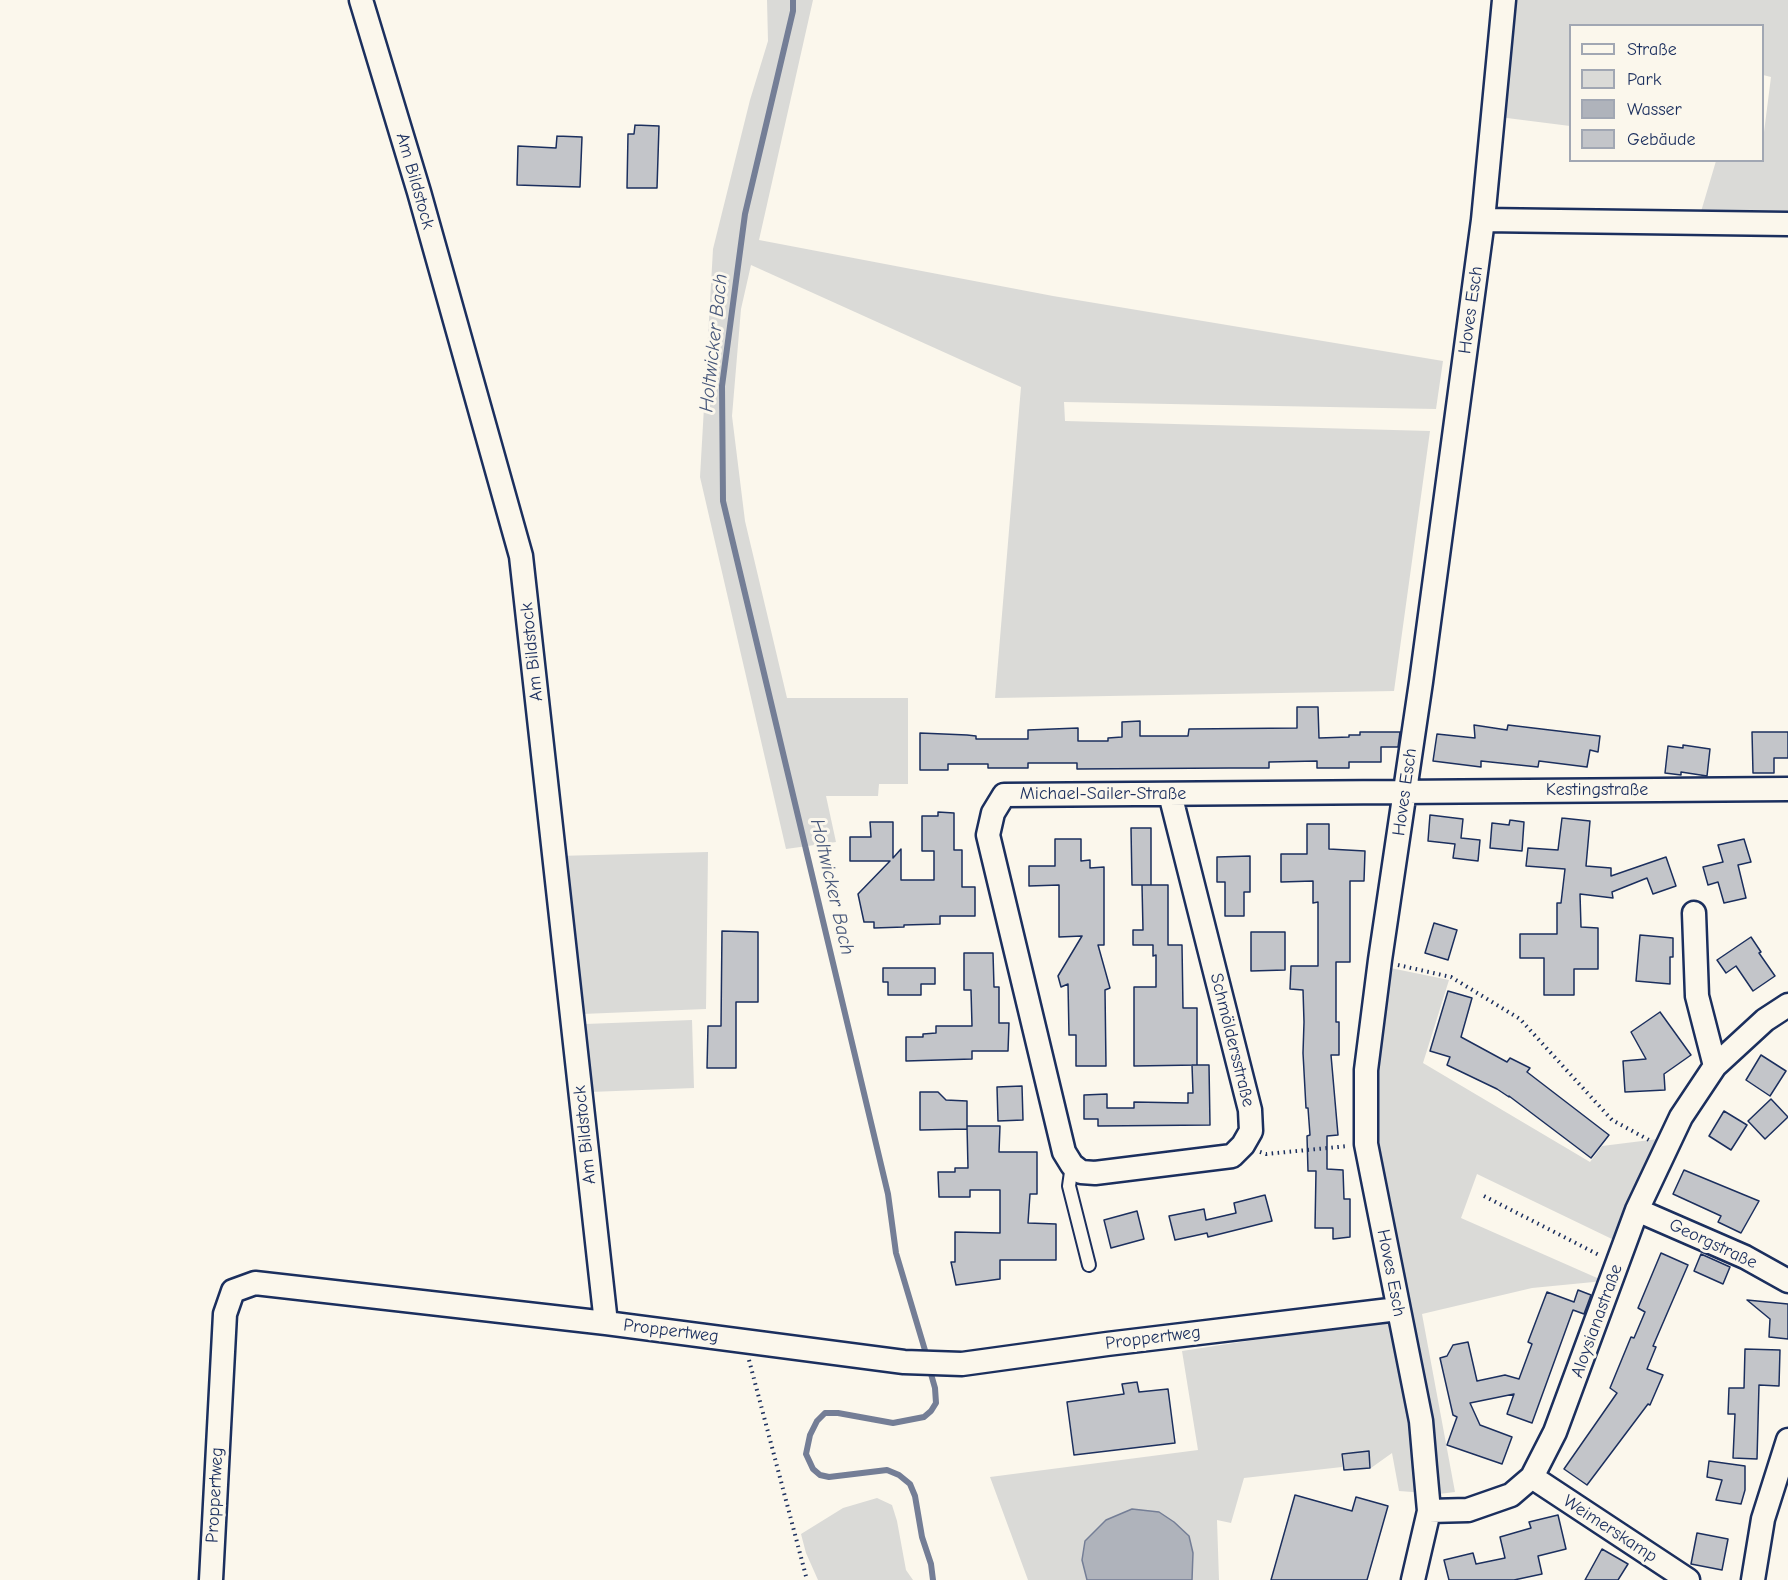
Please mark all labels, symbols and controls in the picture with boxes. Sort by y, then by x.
legend [1569,24,1764,162]
text: Straße [1627,39,1677,60]
text: Park [1627,69,1661,90]
text: Wasser [1627,99,1682,120]
text: Gebäude [1627,129,1696,150]
street label: Am Bildstock [391,130,439,232]
street label: Hoves Esch [1454,265,1488,355]
water label: Holtwicker Bach [695,273,733,413]
street label: Am Bildstock [516,602,548,702]
street label: Hoves Esch [1388,747,1422,837]
street label: Kestingstraße [1546,779,1648,801]
street label: Michael-Sailer-Straße [1020,783,1186,805]
water label: Holtwicker Bach [805,816,859,958]
street label: Schmöldersstraße [1205,971,1259,1109]
street label: Am Bildstock [569,1085,601,1185]
street label: Georgstraße [1665,1214,1761,1274]
street label: Hoves Esch [1372,1227,1410,1319]
street label: Aloysianastraße [1566,1261,1628,1381]
street label: Proppertweg [622,1314,720,1348]
street label: Proppertweg [1104,1321,1202,1355]
street label: Proppertweg [202,1447,228,1543]
street label: Weimerskamp [1559,1491,1661,1567]

